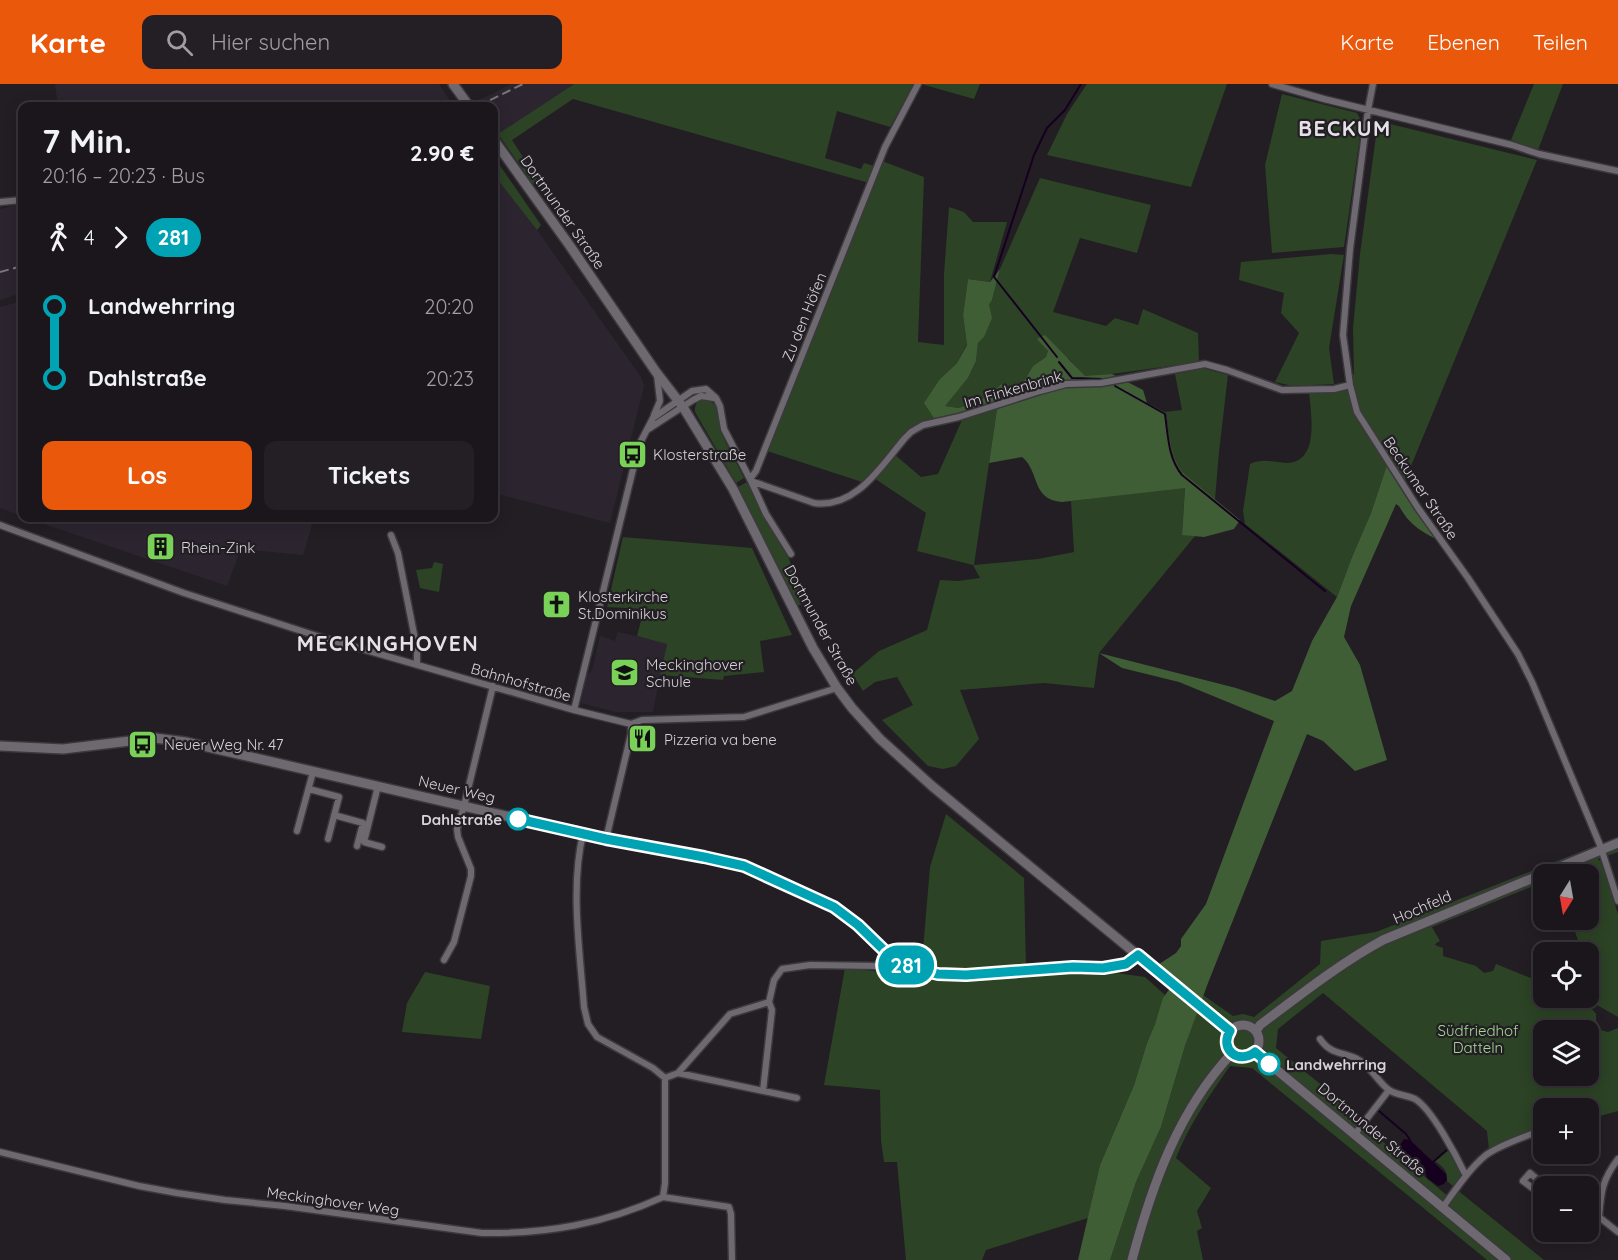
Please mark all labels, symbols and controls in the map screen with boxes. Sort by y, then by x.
search box [142,15,562,69]
text: Karte [30,25,106,60]
icon: search [163,26,196,59]
text: Hier suchen [211,28,330,56]
text: Karte [1340,29,1394,55]
text: Ebenen [1427,29,1500,55]
text: Teilen [1533,29,1588,55]
district label: BECKUM [1298,115,1392,141]
text: 7 Min. [42,120,132,161]
text: 2.90 € [410,139,474,167]
street label: Dortmunder Straße [517,151,609,273]
text: 20:16 – 20:23 · Bus [42,163,205,188]
icon: walk [42,221,75,254]
icon: forward [104,221,137,254]
text: 281 [158,224,189,250]
text: 4 [84,225,95,250]
street label: Zu den Höfen [778,270,830,364]
text: Landwehrring [88,292,235,320]
text: 20:20 [424,294,474,319]
text: Dahlstraße [88,364,207,392]
text: 20:23 [426,366,474,391]
street label: Im Finkenbrink [962,366,1064,412]
street label: Beckumer Straße [1379,433,1463,543]
bus stop icon: Klosterstraße [616,438,648,470]
button: Los [42,441,252,510]
button: Tickets [264,441,474,510]
place label: Klosterstraße [653,445,746,464]
building icon: Rhein-Zink [144,531,176,563]
place label: Rhein-Zink [181,538,255,557]
street label: Dortmunder Straße [780,561,862,689]
place label: Klosterkirche St.Dominikus [578,587,668,623]
church icon: Klosterkirche St.Dominikus [541,589,573,621]
district label: MECKINGHOVEN [297,630,479,656]
place label: Meckinghover Schule [646,655,744,691]
school or university icon: Meckinghover Schule [609,657,641,689]
street label: Bahnhofstraße [469,659,573,705]
restaurant icon: Pizzeria va bene [627,723,659,755]
bus stop icon: Neuer Weg Nr. 47 [127,728,159,760]
place label: Pizzeria va bene [664,730,777,749]
place label: Neuer Weg Nr. 47 [164,735,284,754]
street label: Neuer Weg [417,771,497,807]
marker: Dahlstraße [507,808,529,830]
place label: Dahlstraße [421,810,502,829]
north arrow [1533,864,1599,930]
map controls [1533,864,1599,1242]
street label: Hochfeld [1390,886,1454,928]
button: locate [1533,942,1599,1008]
line badge: 281 [872,946,940,984]
text: 281 [890,952,922,978]
button: layers [1533,1020,1599,1086]
park label: Südfriedhof Datteln [1438,1021,1519,1057]
marker: Landwehrring [1258,1053,1280,1075]
place label: Landwehrring [1286,1055,1386,1074]
street label: Dortmunder Straße [1314,1078,1430,1180]
button: + [1533,1098,1599,1164]
button: − [1533,1176,1599,1242]
street label: Meckinghover Weg [266,1182,400,1220]

